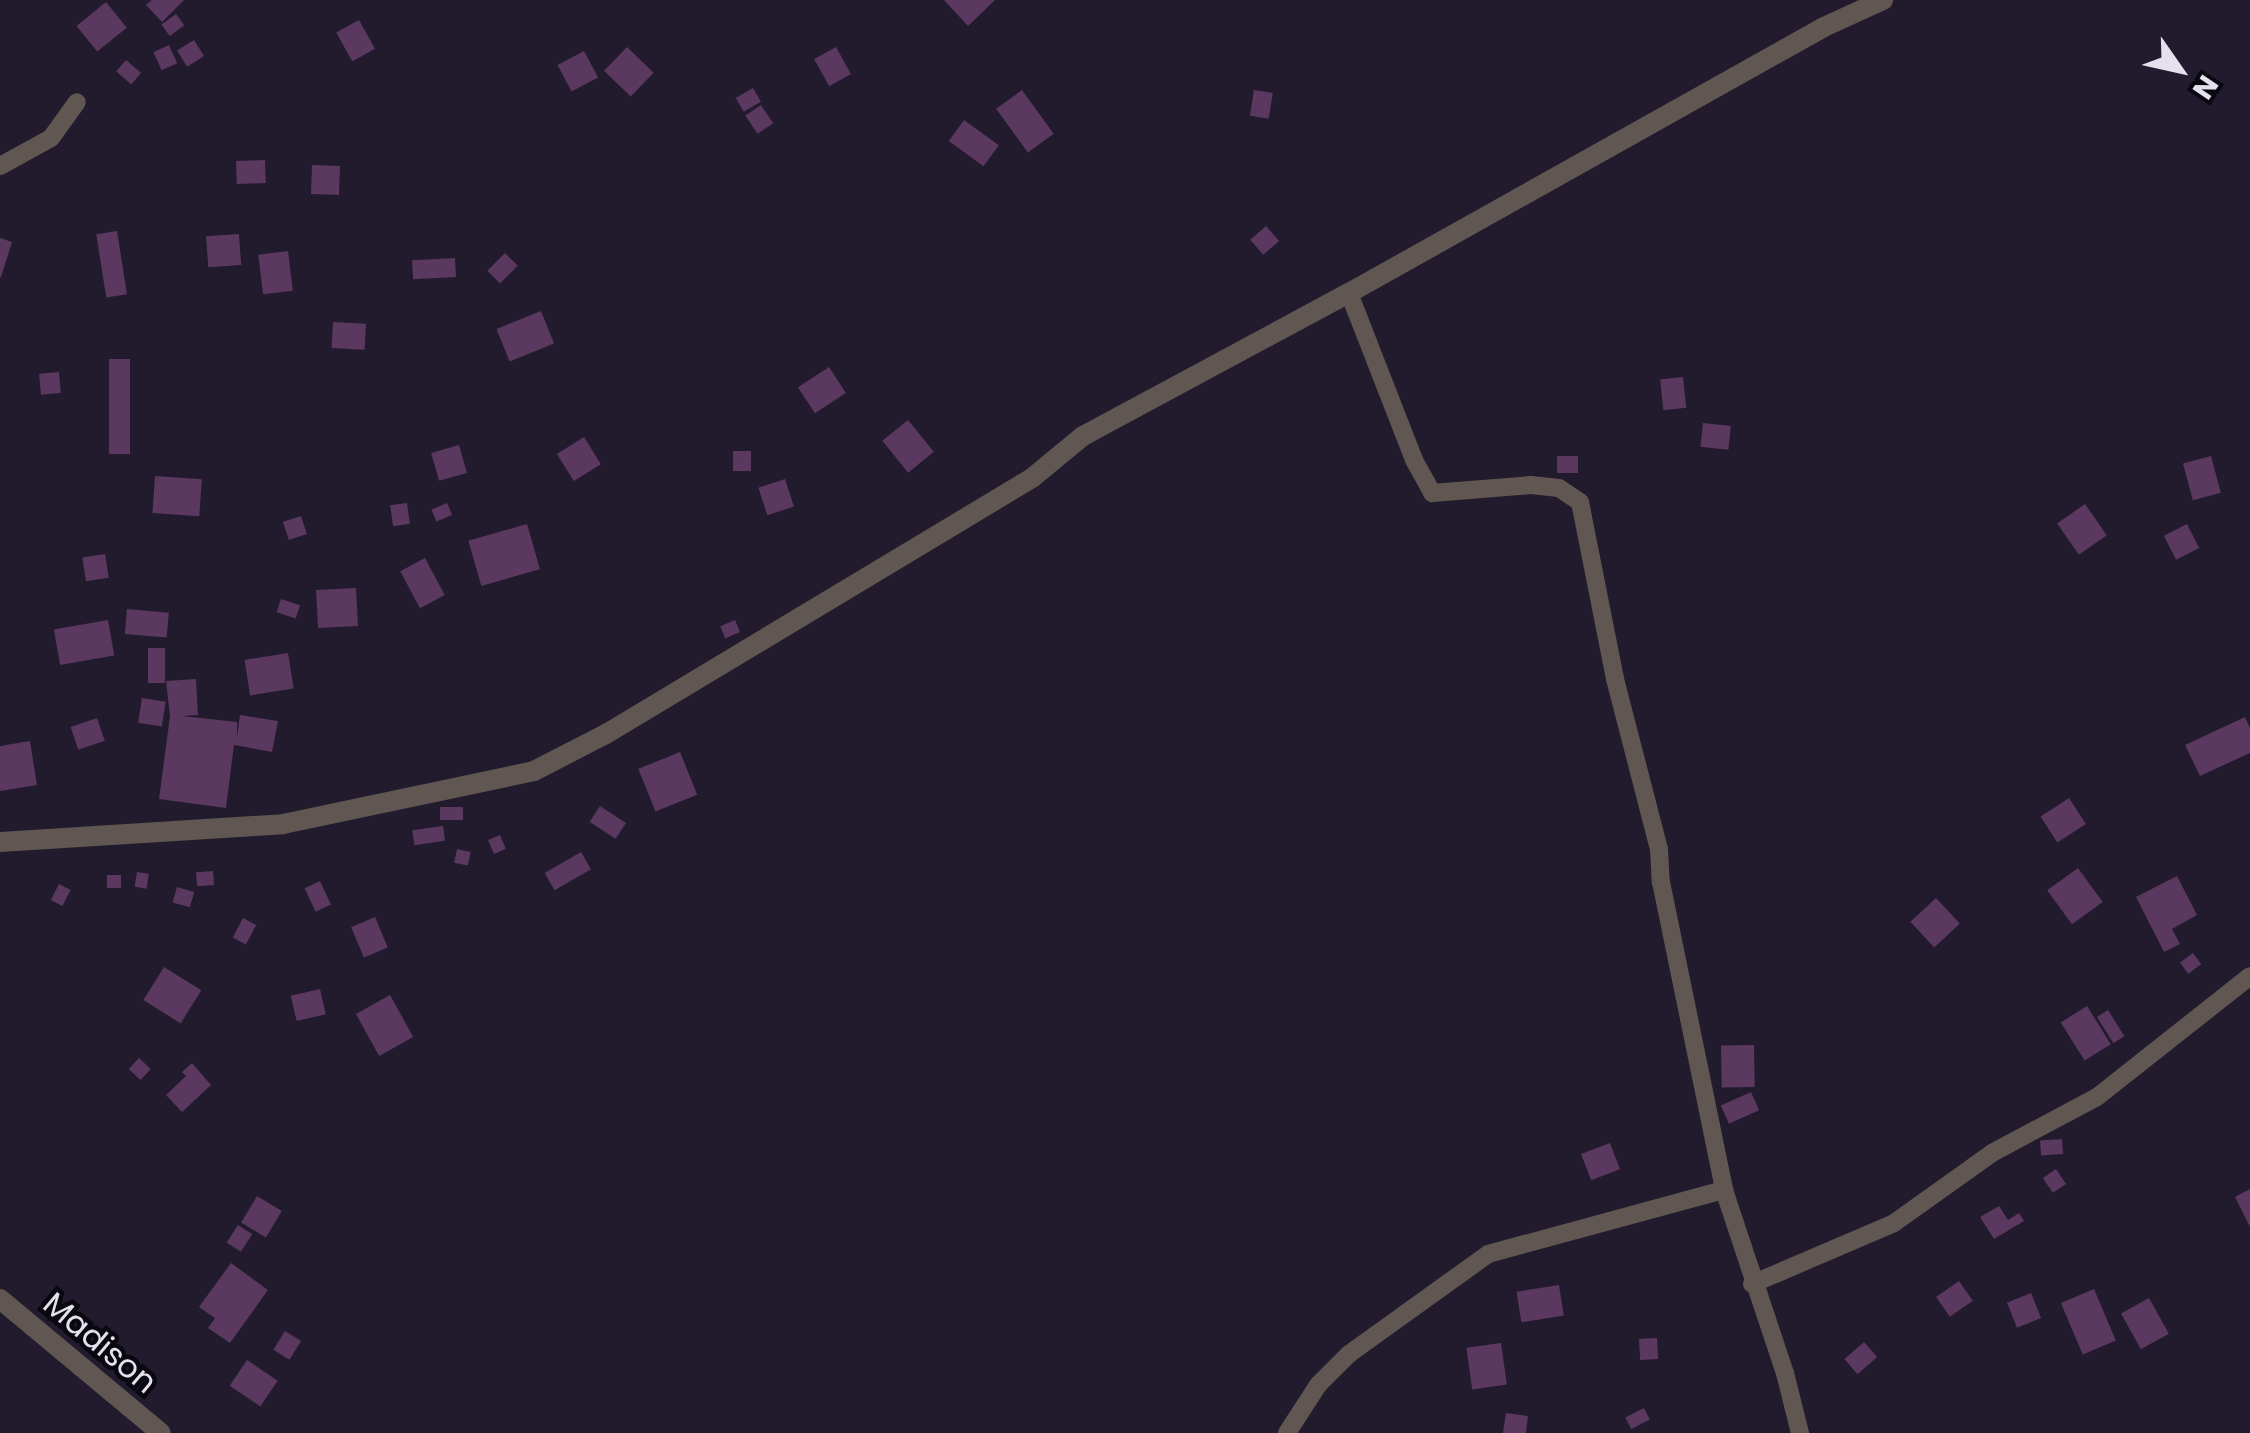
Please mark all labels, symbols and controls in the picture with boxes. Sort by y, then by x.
north arrow [2130,20,2230,120]
text: N [2183,67,2227,107]
street label: Madison [35,1284,165,1402]

